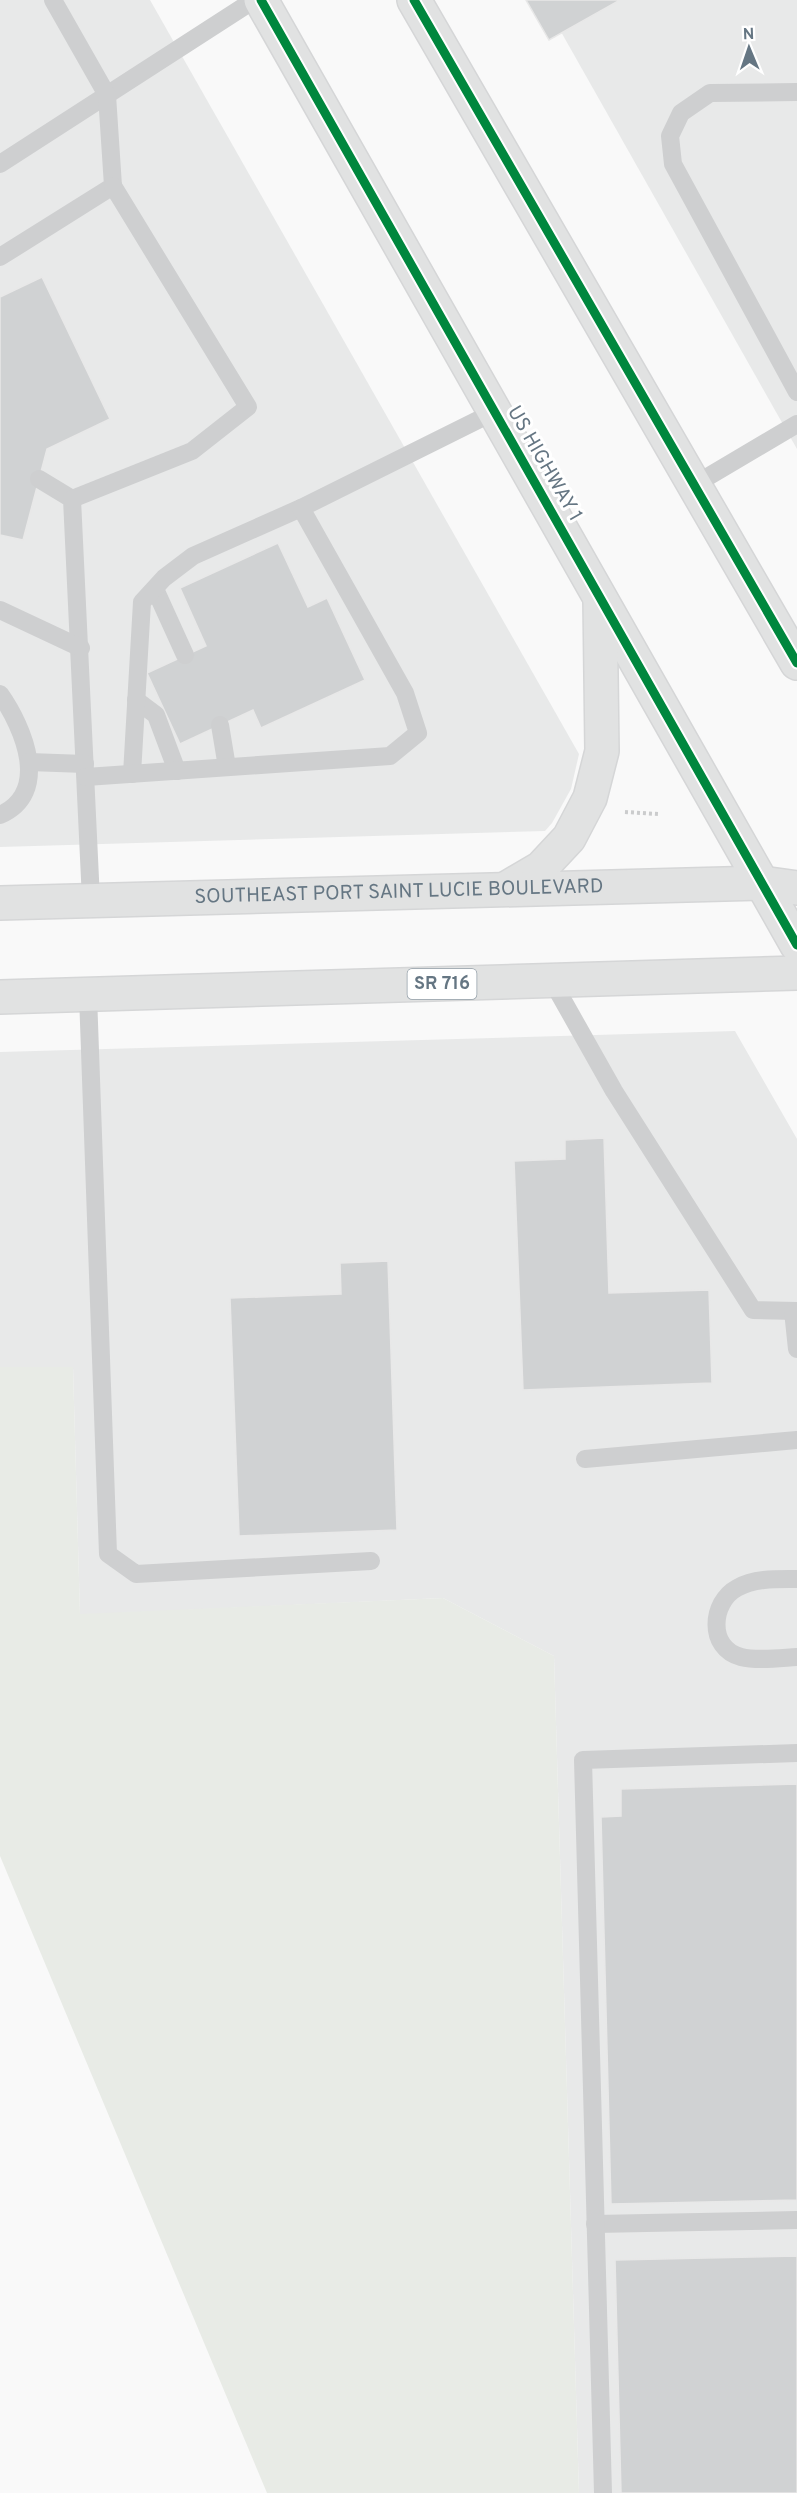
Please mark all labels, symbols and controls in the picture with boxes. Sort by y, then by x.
north arrow [719,18,779,78]
text: N [742,25,755,45]
street label: US HIGHWAY 1 [500,401,588,527]
street label: SOUTHEAST PORT SAINT LUCIE BOULEVARD [194,874,604,911]
road number: SR 716 [408,969,476,999]

